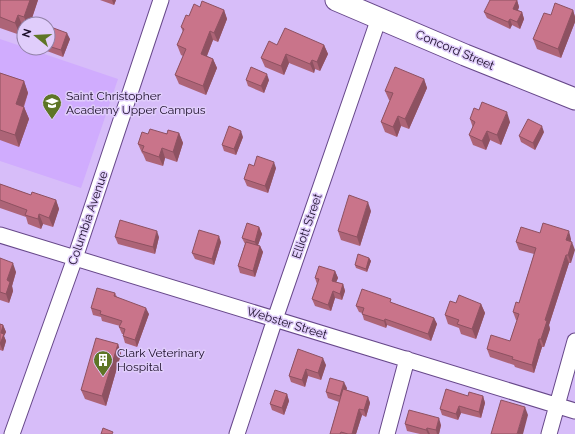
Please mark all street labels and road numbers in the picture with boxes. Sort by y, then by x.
street label: Concord Street [414,27,496,73]
street label: Columbia Avenue [65,169,111,267]
street label: Elliott Street [289,192,325,260]
street label: Webster Street [245,304,329,342]

